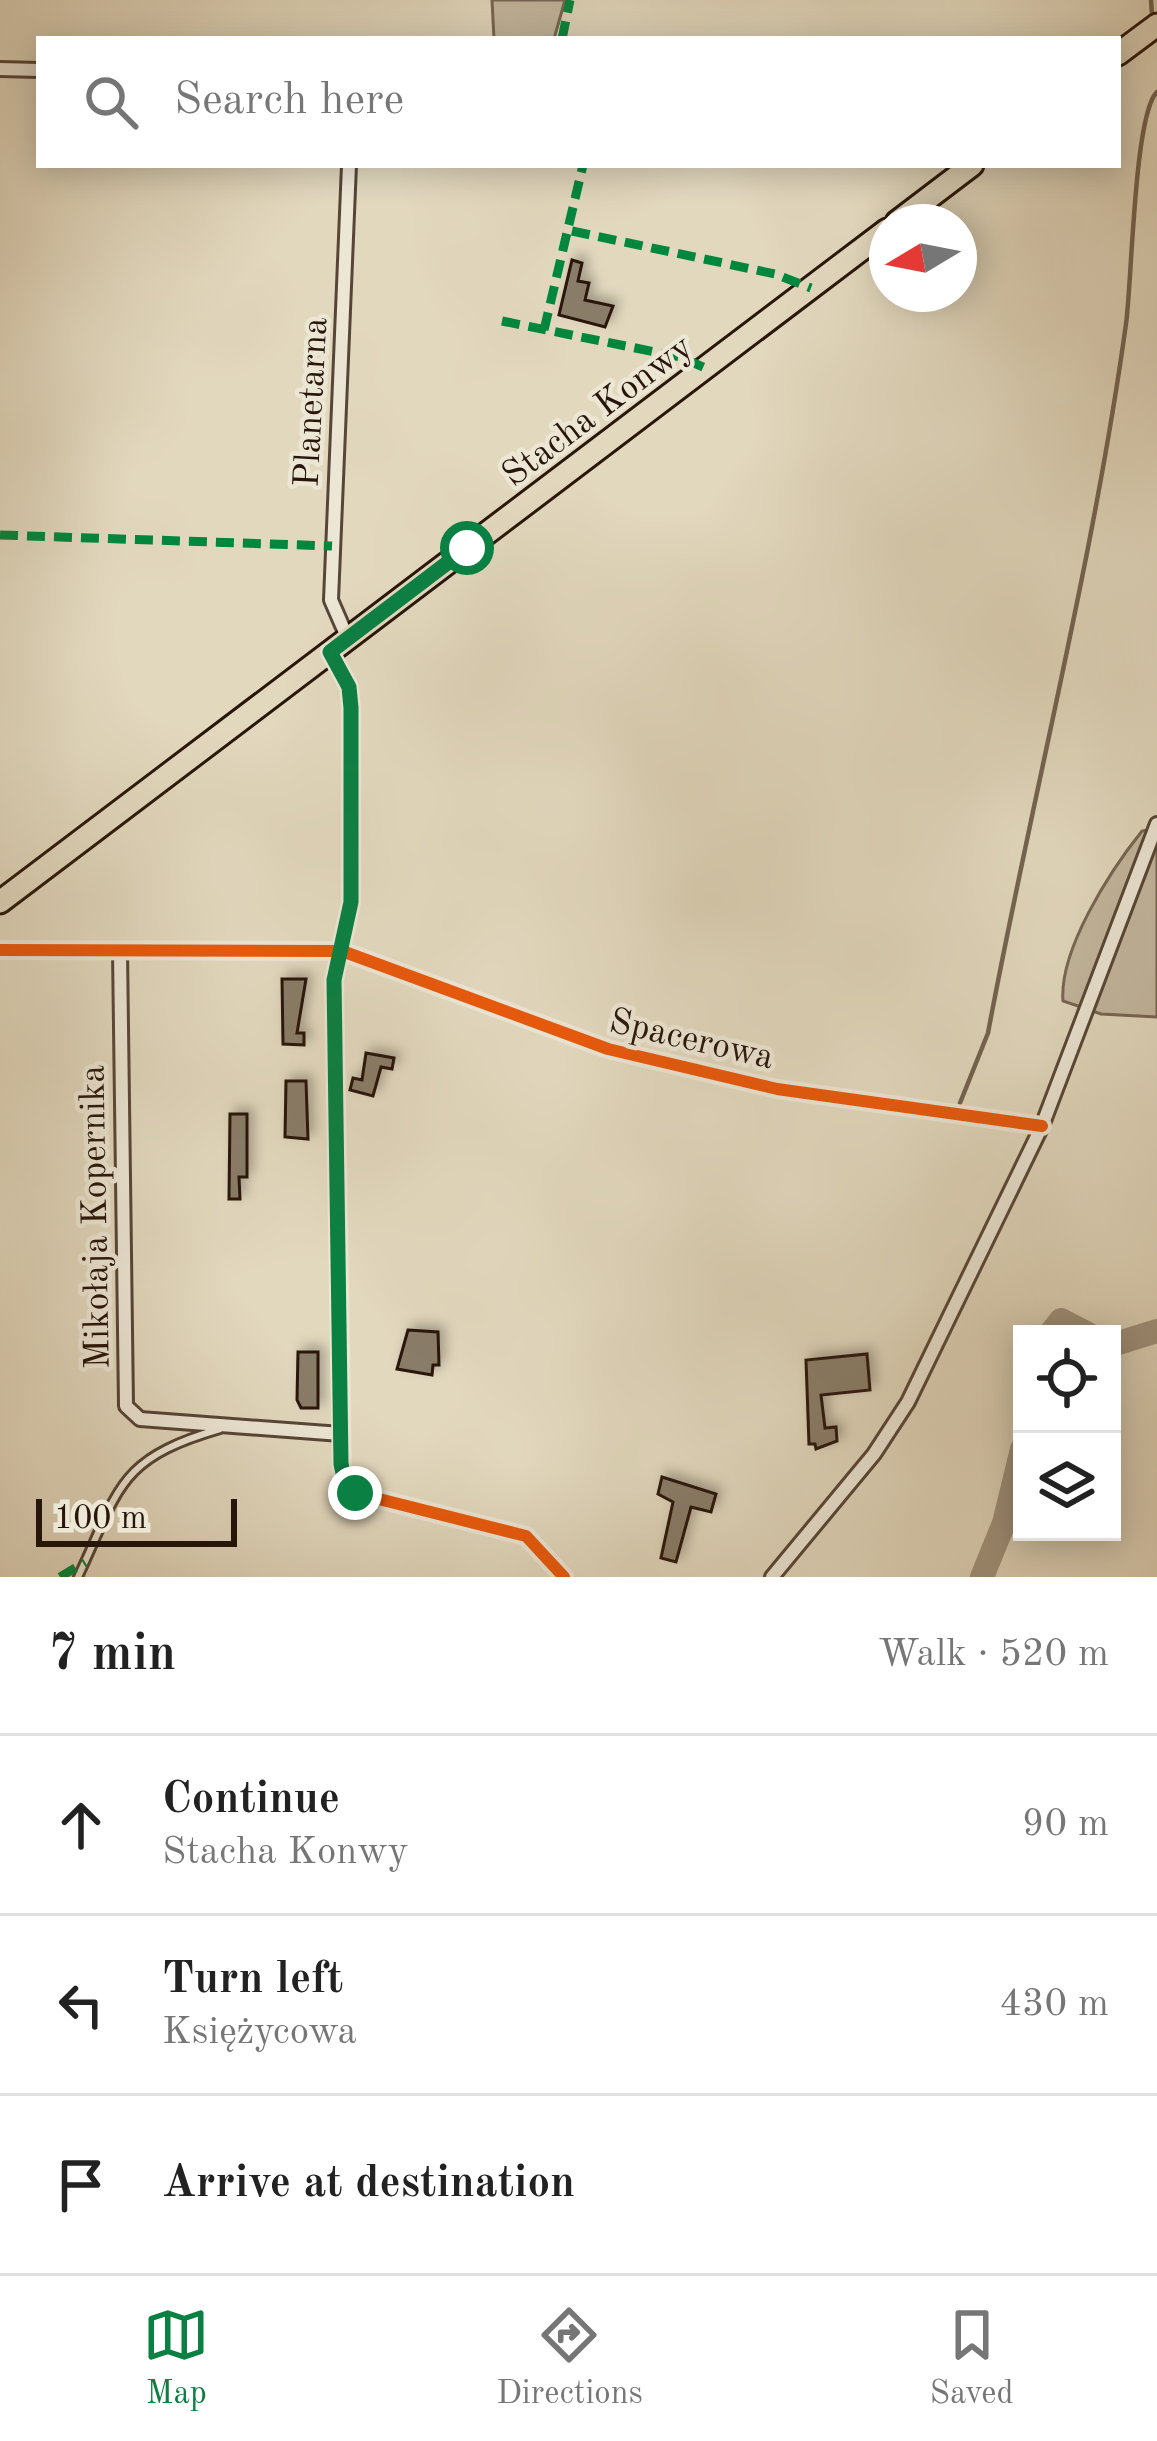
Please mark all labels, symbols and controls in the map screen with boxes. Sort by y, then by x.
search box [36,36,1121,168]
icon: search [78,69,144,135]
text: Search here [174,79,404,124]
north arrow [869,204,977,312]
street label: Planetarna [291,316,335,488]
street label: Stacha Konwy [497,329,700,495]
route start [440,521,494,575]
street label: Spacerowa [605,1005,777,1077]
street label: Mikołaja Kopernika [76,1064,118,1369]
map controls [1013,1325,1121,1541]
button: locate [1013,1325,1121,1433]
button: layers [1013,1433,1121,1541]
route end [328,1466,382,1520]
scale bar [36,1493,237,1546]
text: 100 m [54,1503,147,1536]
text: 7 min [48,1630,176,1681]
text: Walk · 520 m [878,1635,1109,1674]
text: Continue [162,1778,340,1823]
icon: ahead [48,1792,114,1858]
text: 90 m [1022,1805,1109,1844]
text: Stacha Konwy [162,1833,408,1872]
text: Turn left [162,1958,343,2003]
icon: left [48,1972,114,2038]
text: 430 m [999,1985,1109,2024]
text: Księżycowa [162,2013,357,2052]
icon: arrive [48,2152,114,2218]
text: Arrive at destination [162,2162,575,2207]
tab: Map [143,2302,209,2415]
tab: Directions [496,2302,643,2415]
tab: Saved [930,2302,1014,2415]

